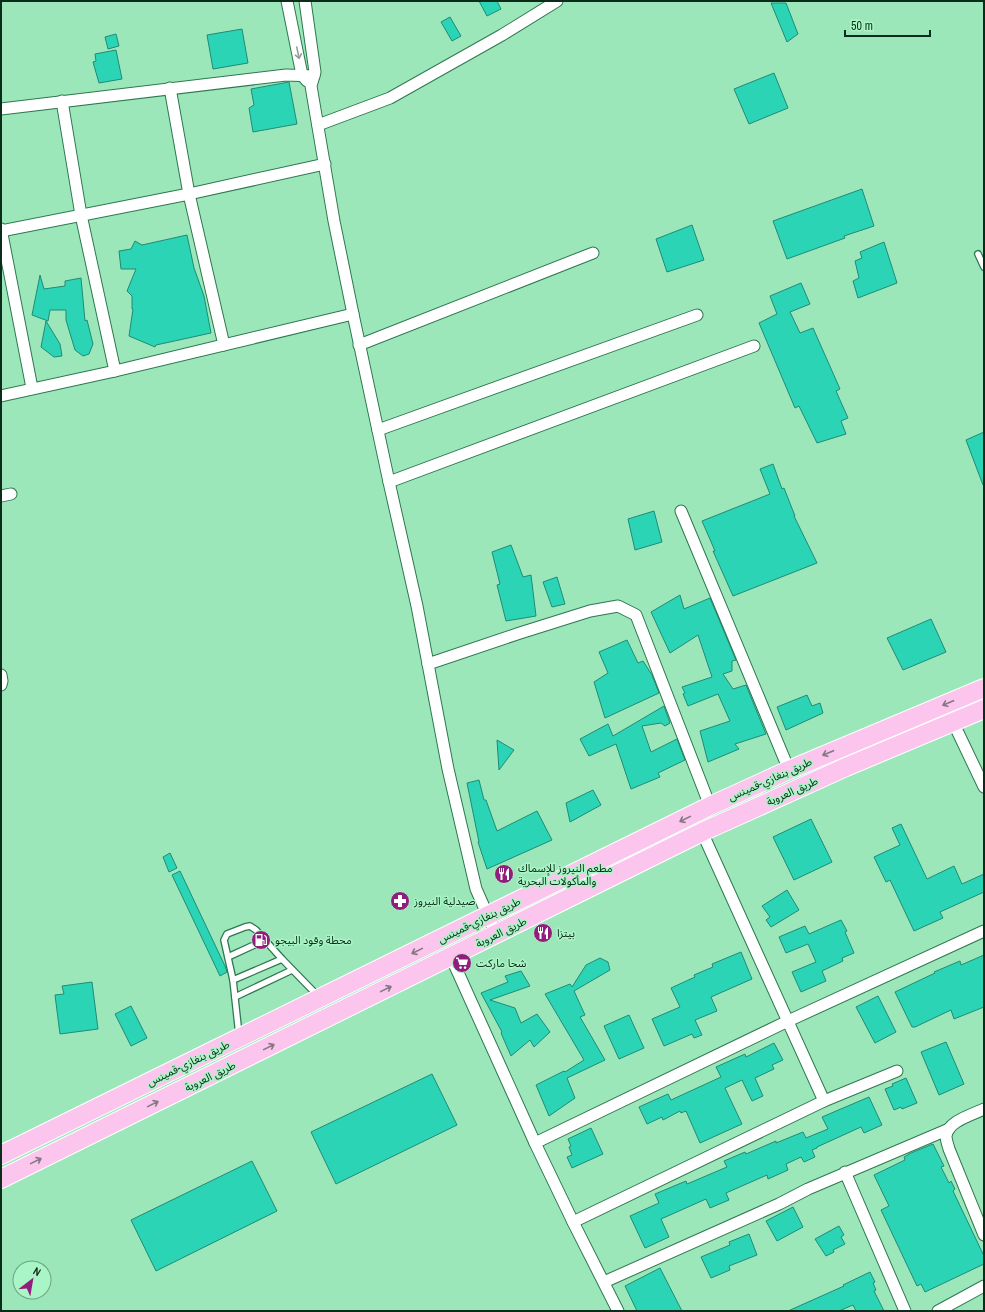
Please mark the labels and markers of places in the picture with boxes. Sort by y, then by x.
place label: مطعم النيروز للإسماك والمأكولات البحرية [518,861,613,888]
restaurant icon: مطعم النيروز للإسماك والمأكولات البحرية [493,863,515,885]
pharmacy icon: صيدلية النيروز [389,890,411,912]
place label: صيدلية النيروز [413,894,475,908]
restaurant icon: بيتزا [532,922,554,944]
place label: بيتزا [557,926,575,940]
fuel station icon: محطة وقود البيجو [250,929,272,951]
place label: محطة وقود البيجو [275,933,352,947]
supermarket icon: شحا ماركت [451,952,473,974]
place label: شحا ماركت [476,956,527,970]

